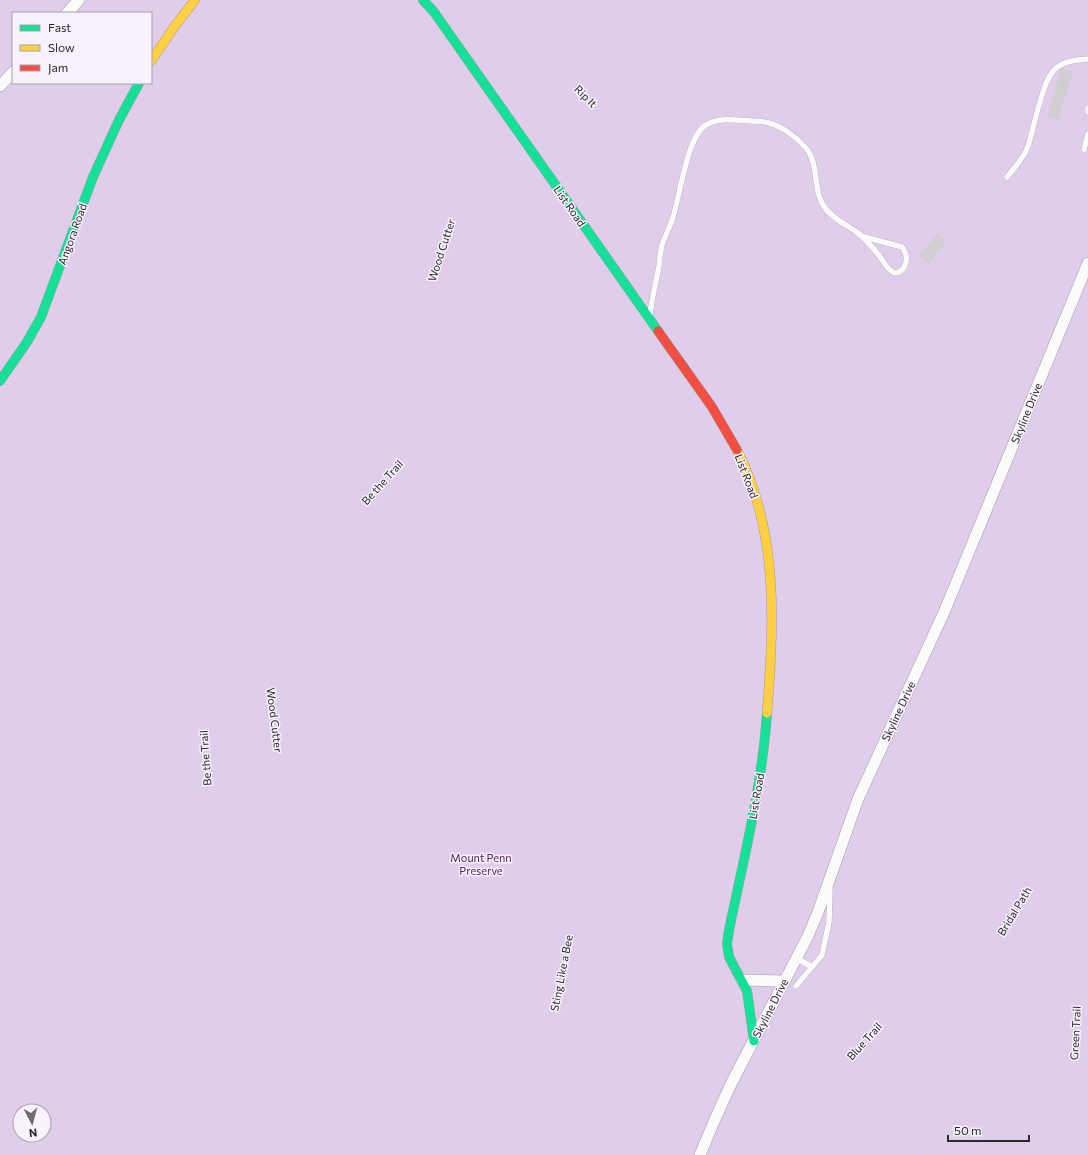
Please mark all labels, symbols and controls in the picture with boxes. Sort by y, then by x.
legend [12,12,152,84]
text: Fast [48,20,71,34]
text: Slow [48,40,75,54]
text: Jam [48,60,68,75]
street label: Rip It [572,82,600,110]
street label: List Road [551,183,589,229]
street label: Angora Road [55,202,89,266]
street label: Wood Cutter [425,217,457,283]
street label: Skyline Drive [1008,380,1044,445]
street label: List Road [733,452,761,500]
street label: Be the Trail [359,457,405,507]
street label: Skyline Drive [878,679,918,743]
street label: Wood Cutter [265,687,285,754]
street label: Be the Trail [197,730,213,786]
street label: List Road [746,772,766,820]
park label: Mount Penn Preserve [450,851,512,877]
street label: Bridal Path [994,884,1034,938]
street label: Sting Like a Bee [547,934,575,1012]
street label: Skyline Drive [750,976,791,1040]
street label: Green Trail [1067,1006,1083,1060]
street label: Blue Trail [844,1020,884,1062]
north arrow [12,1103,52,1143]
scale bar [948,1117,1029,1143]
text: 50 m [954,1123,982,1137]
text: N [28,1127,38,1140]

